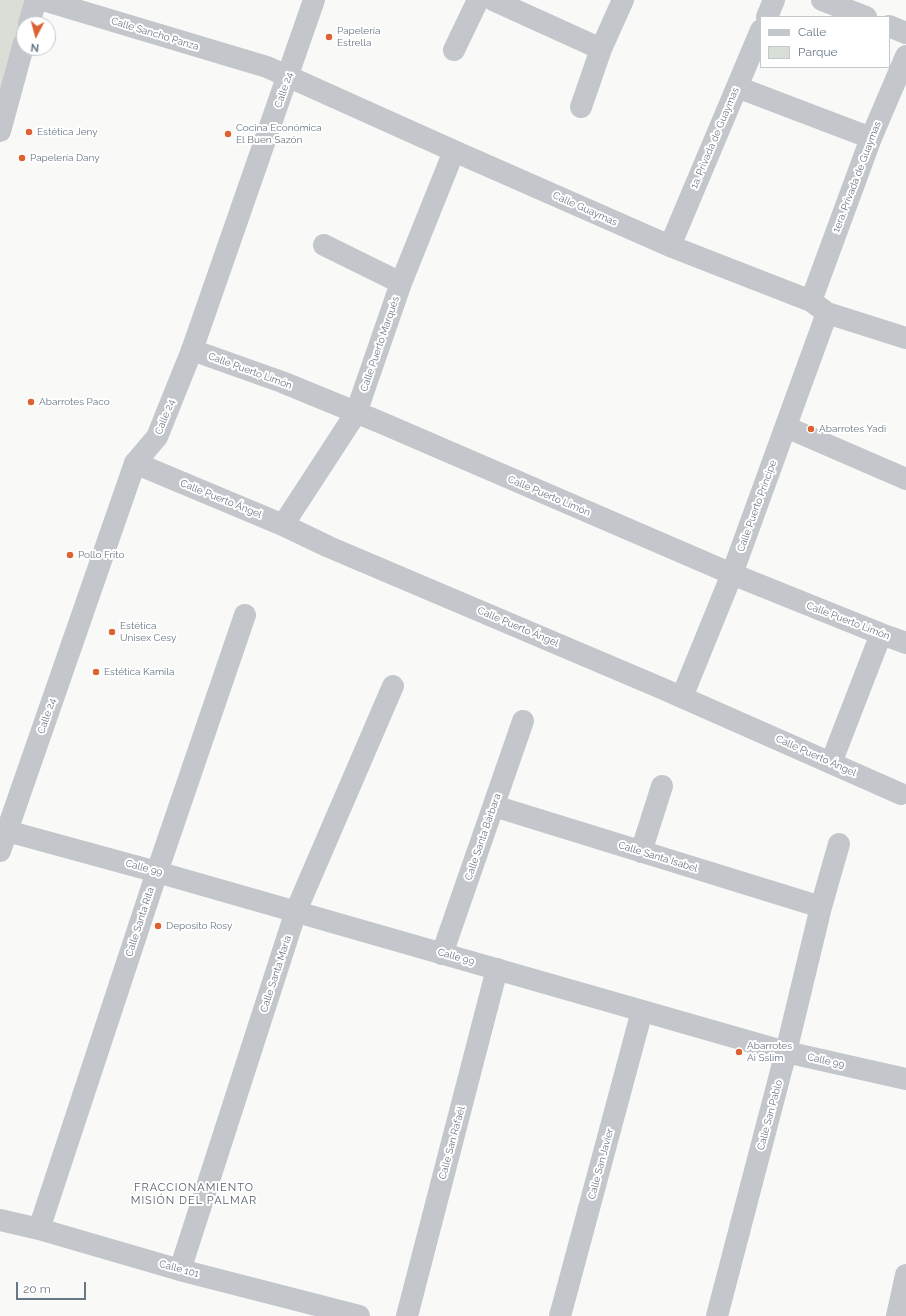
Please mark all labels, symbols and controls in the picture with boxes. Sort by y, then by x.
street label: Calle Sancho Panza [110,15,200,53]
north arrow [16,16,56,56]
legend [760,16,890,68]
place label: Papelería Estrella [337,25,380,48]
text: Calle [798,25,826,39]
marker: Papelería Estrella [324,32,334,42]
text: N [30,41,40,54]
text: Parque [798,45,838,59]
street label: Calle 24 [272,71,296,109]
street label: 1a. Privada de Guaymas [688,86,742,190]
street label: 1era. Privada de Guaymas [830,120,884,234]
place label: Cocina Económica El Buen Sazón [236,122,322,146]
place label: Estética Jeny [37,126,98,138]
marker: Estética Jeny [24,127,34,137]
marker: Cocina Económica El Buen Sazón [223,129,233,139]
place label: Papelería Dany [30,152,100,164]
marker: Papelería Dany [17,153,27,163]
street label: Calle Guaymas [551,189,619,229]
street label: Calle Puerto Marqués [358,295,402,393]
street label: Calle Puerto Limón [206,350,294,392]
place label: Abarrotes Paco [39,396,110,408]
marker: Abarrotes Paco [26,397,36,407]
street label: Calle 24 [153,398,177,436]
place label: Abarrotes Yadi [819,423,886,435]
marker: Abarrotes Yadi [806,424,816,434]
street label: Calle Puerto Príncipe [735,458,779,554]
street label: Calle Puerto Limón [506,473,592,519]
street label: Calle Puerto Ángel [178,477,264,521]
place label: Pollo Frito [78,549,124,561]
marker: Pollo Frito [65,550,75,560]
street label: Calle Puerto Limón [805,600,891,642]
street label: Calle Puerto Ángel [476,605,560,649]
place label: Estética Unisex Cesy [120,620,176,644]
marker: Estética Unisex Cesy [107,627,117,637]
place label: Estética Kamila [104,666,174,678]
marker: Estética Kamila [91,667,101,677]
street label: Calle 24 [35,697,59,735]
street label: Calle Puerto Ángel [774,733,858,779]
street label: Calle Santa Bárbara [463,792,503,882]
street label: Calle Santa Isabel [617,839,699,875]
street label: Calle 99 [124,857,164,879]
street label: Calle Santa Rita [123,886,157,958]
place label: Deposito Rosy [166,920,232,932]
marker: Deposito Rosy [153,921,163,931]
street label: Calle Santa María [258,934,294,1014]
street label: Calle 99 [436,946,476,968]
place label: Abarrotes Ai Sslim [747,1040,792,1064]
marker: Abarrotes Ai Sslim [734,1047,744,1057]
street label: Calle 99 [806,1051,846,1071]
street label: Calle San Pablo [755,1078,785,1152]
street label: Calle San Rafaél [436,1105,468,1181]
street label: Calle San Javier [586,1127,616,1201]
district label: FRACCIONAMIENTO MISIÓN DEL PALMAR [131,1181,257,1207]
street label: Calle 101 [158,1258,200,1280]
scale bar [18,1274,88,1300]
text: 20 m [23,1282,51,1296]

